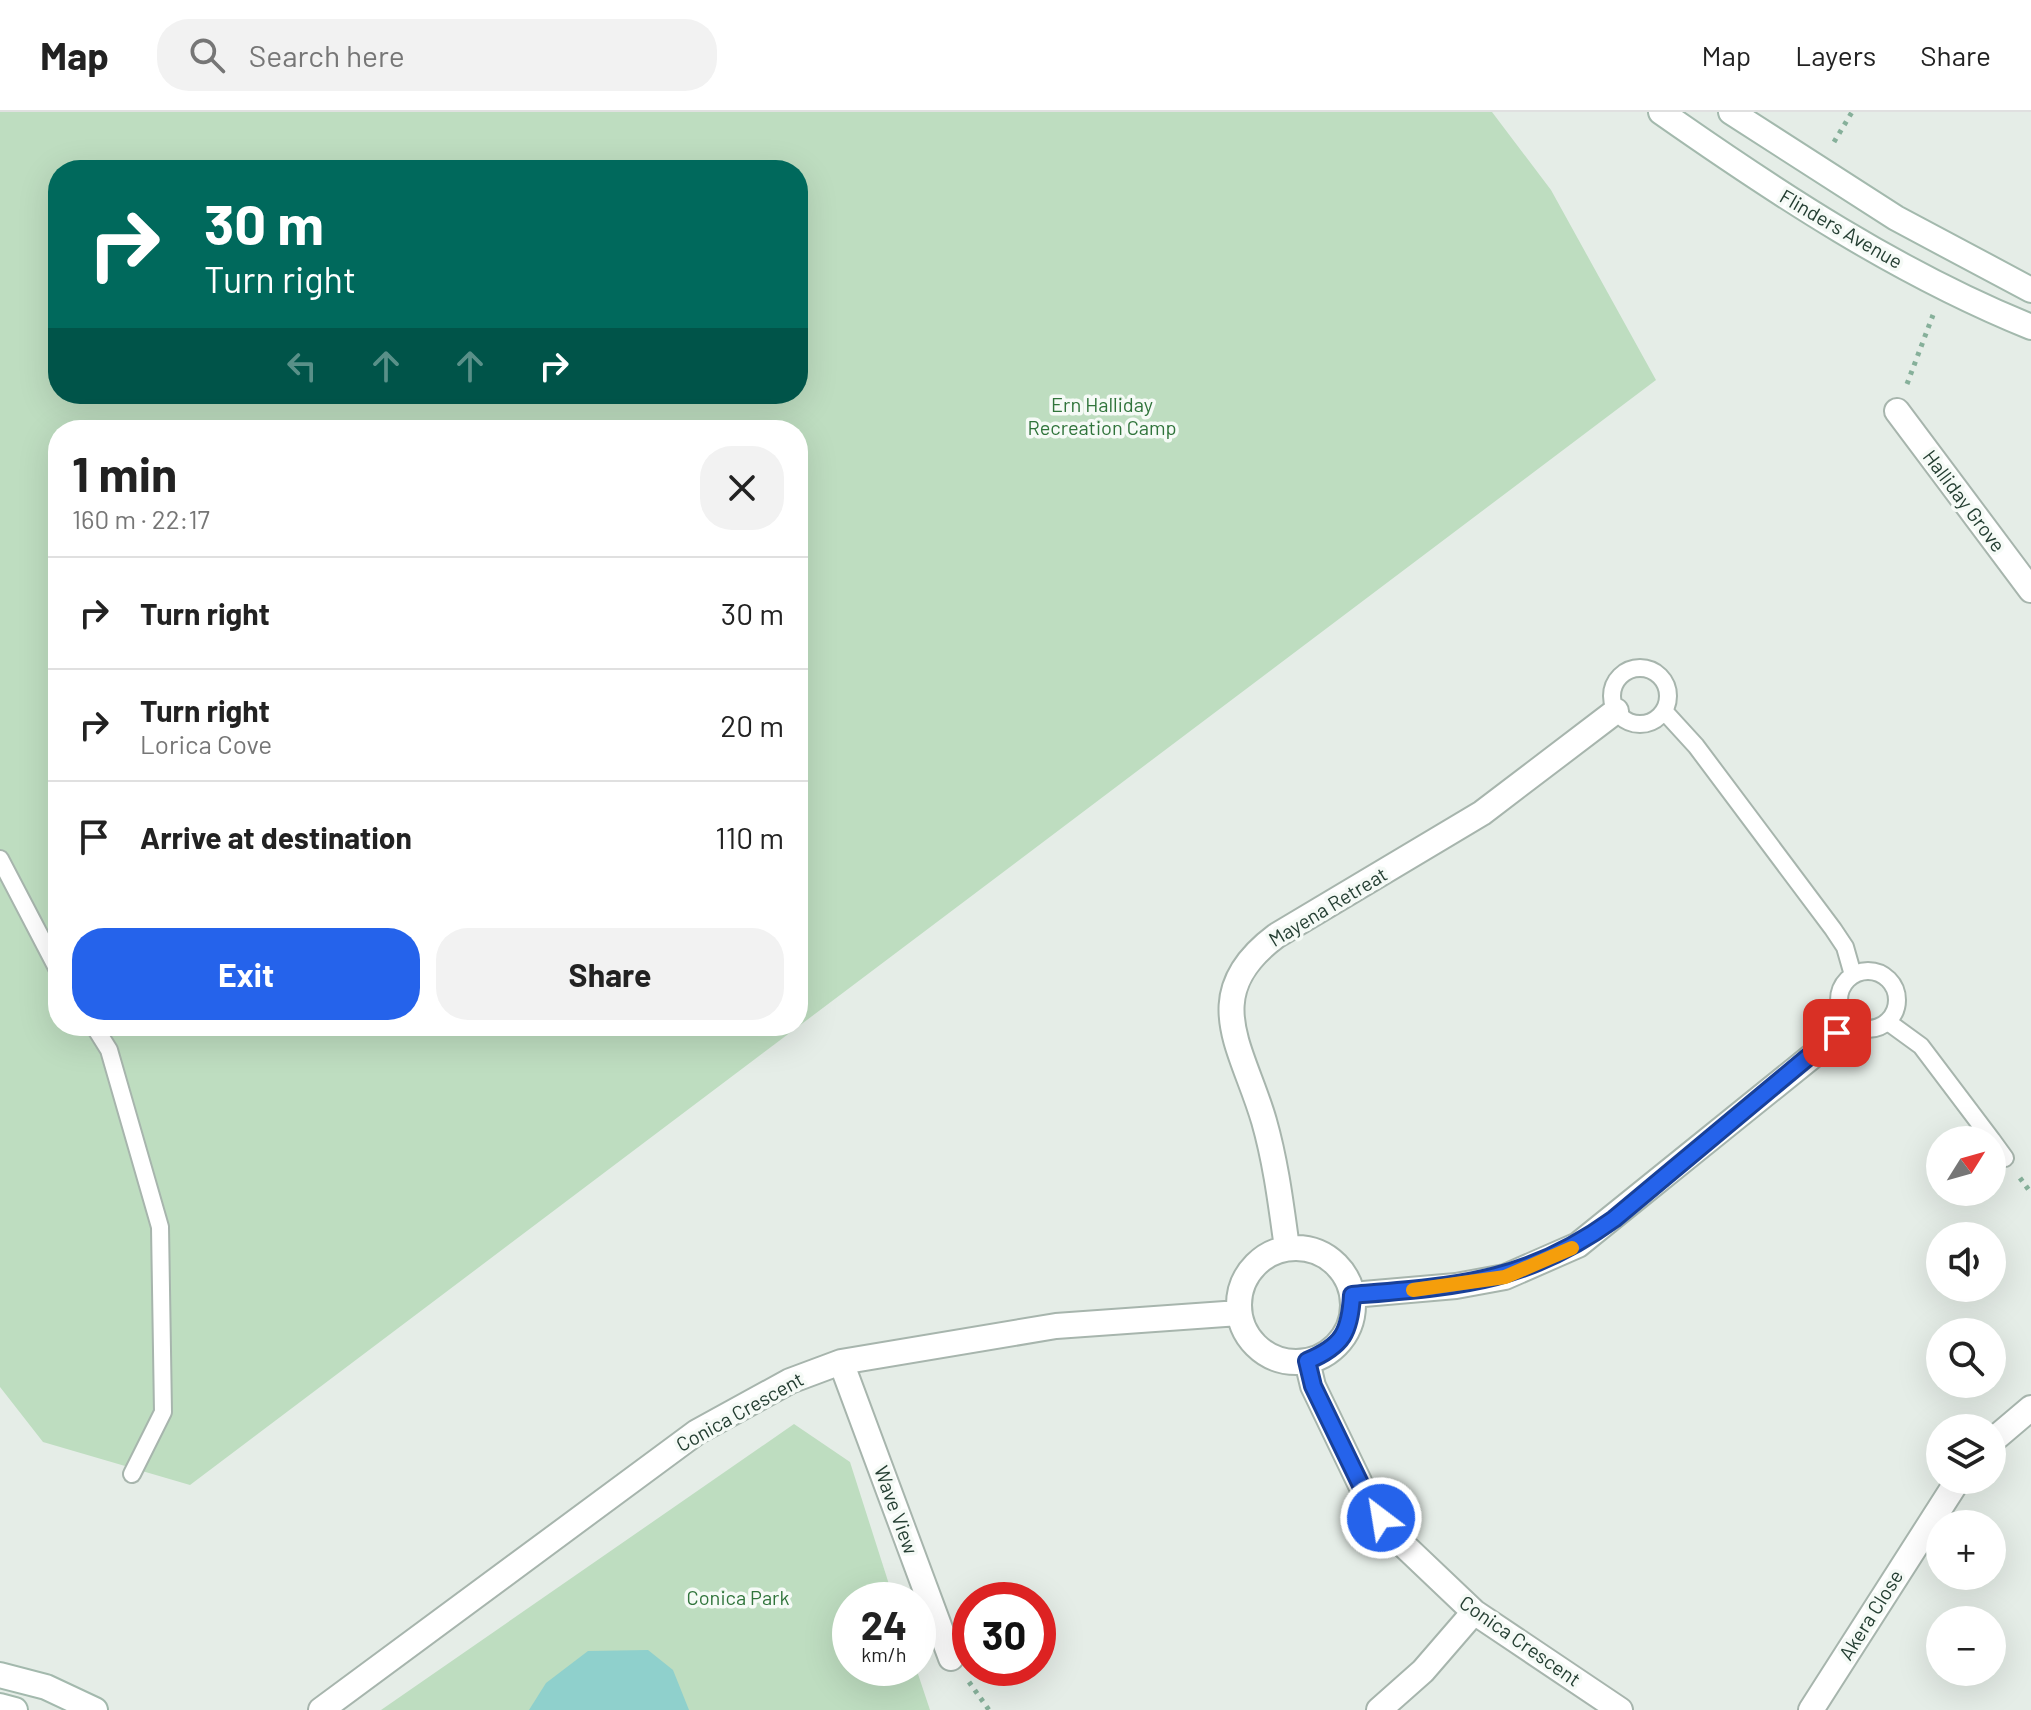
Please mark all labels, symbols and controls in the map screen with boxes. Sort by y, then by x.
search box [157,19,717,91]
text: Map [40,32,109,78]
icon: search [185,33,229,77]
text: Search here [249,37,405,73]
text: Map [1701,38,1751,72]
text: Layers [1795,38,1876,72]
text: Share [1920,38,1991,72]
street label: Flinders Avenue [1776,183,1907,273]
text: 30 m [204,189,324,256]
icon: right [72,192,176,296]
text: Turn right [204,257,356,300]
icon: left [280,344,324,388]
icon: ahead [364,344,408,388]
icon: ahead [448,344,492,388]
icon: right [532,344,576,388]
park label: Ern Halliday Recreation Camp [1028,392,1176,439]
text: 1 min [72,444,177,502]
street label: Halliday Grove [1919,445,2011,556]
button: close [700,446,784,530]
text: 160 m · 22:17 [72,503,210,534]
icon: right [72,591,116,635]
text: Turn right [140,595,270,631]
text: 30 m [721,595,784,631]
text: Turn right [140,692,270,728]
icon: right [72,703,116,747]
text: 20 m [720,707,784,743]
text: Lorica Cove [140,728,272,759]
icon: arrive [72,815,116,859]
text: Arrive at destination [140,819,412,855]
text: 110 m [715,819,784,855]
street label: Mayena Retreat [1264,861,1391,951]
button: Exit [72,928,420,1020]
button: Share [436,928,784,1020]
pin [1803,999,1871,1067]
icon: arrive [1815,1011,1859,1055]
north arrow [1926,1126,2006,1206]
map controls [1926,1126,2006,1686]
button: sound [1926,1222,2006,1302]
button: search [1926,1318,2006,1398]
street label: Conica Crescent [672,1366,807,1456]
button: layers [1926,1414,2006,1494]
street label: Wave View [870,1462,924,1557]
position arrow [1339,1476,1423,1560]
button: + [1926,1510,2006,1590]
street label: Akera Close [1833,1565,1907,1664]
speed limit sign: 30 [952,1582,1056,1686]
park label: Conica Park [687,1585,789,1609]
street label: Conica Crescent [1456,1590,1586,1691]
text: 24 [861,1600,907,1648]
button: − [1926,1606,2006,1686]
text: km/h [861,1642,907,1666]

